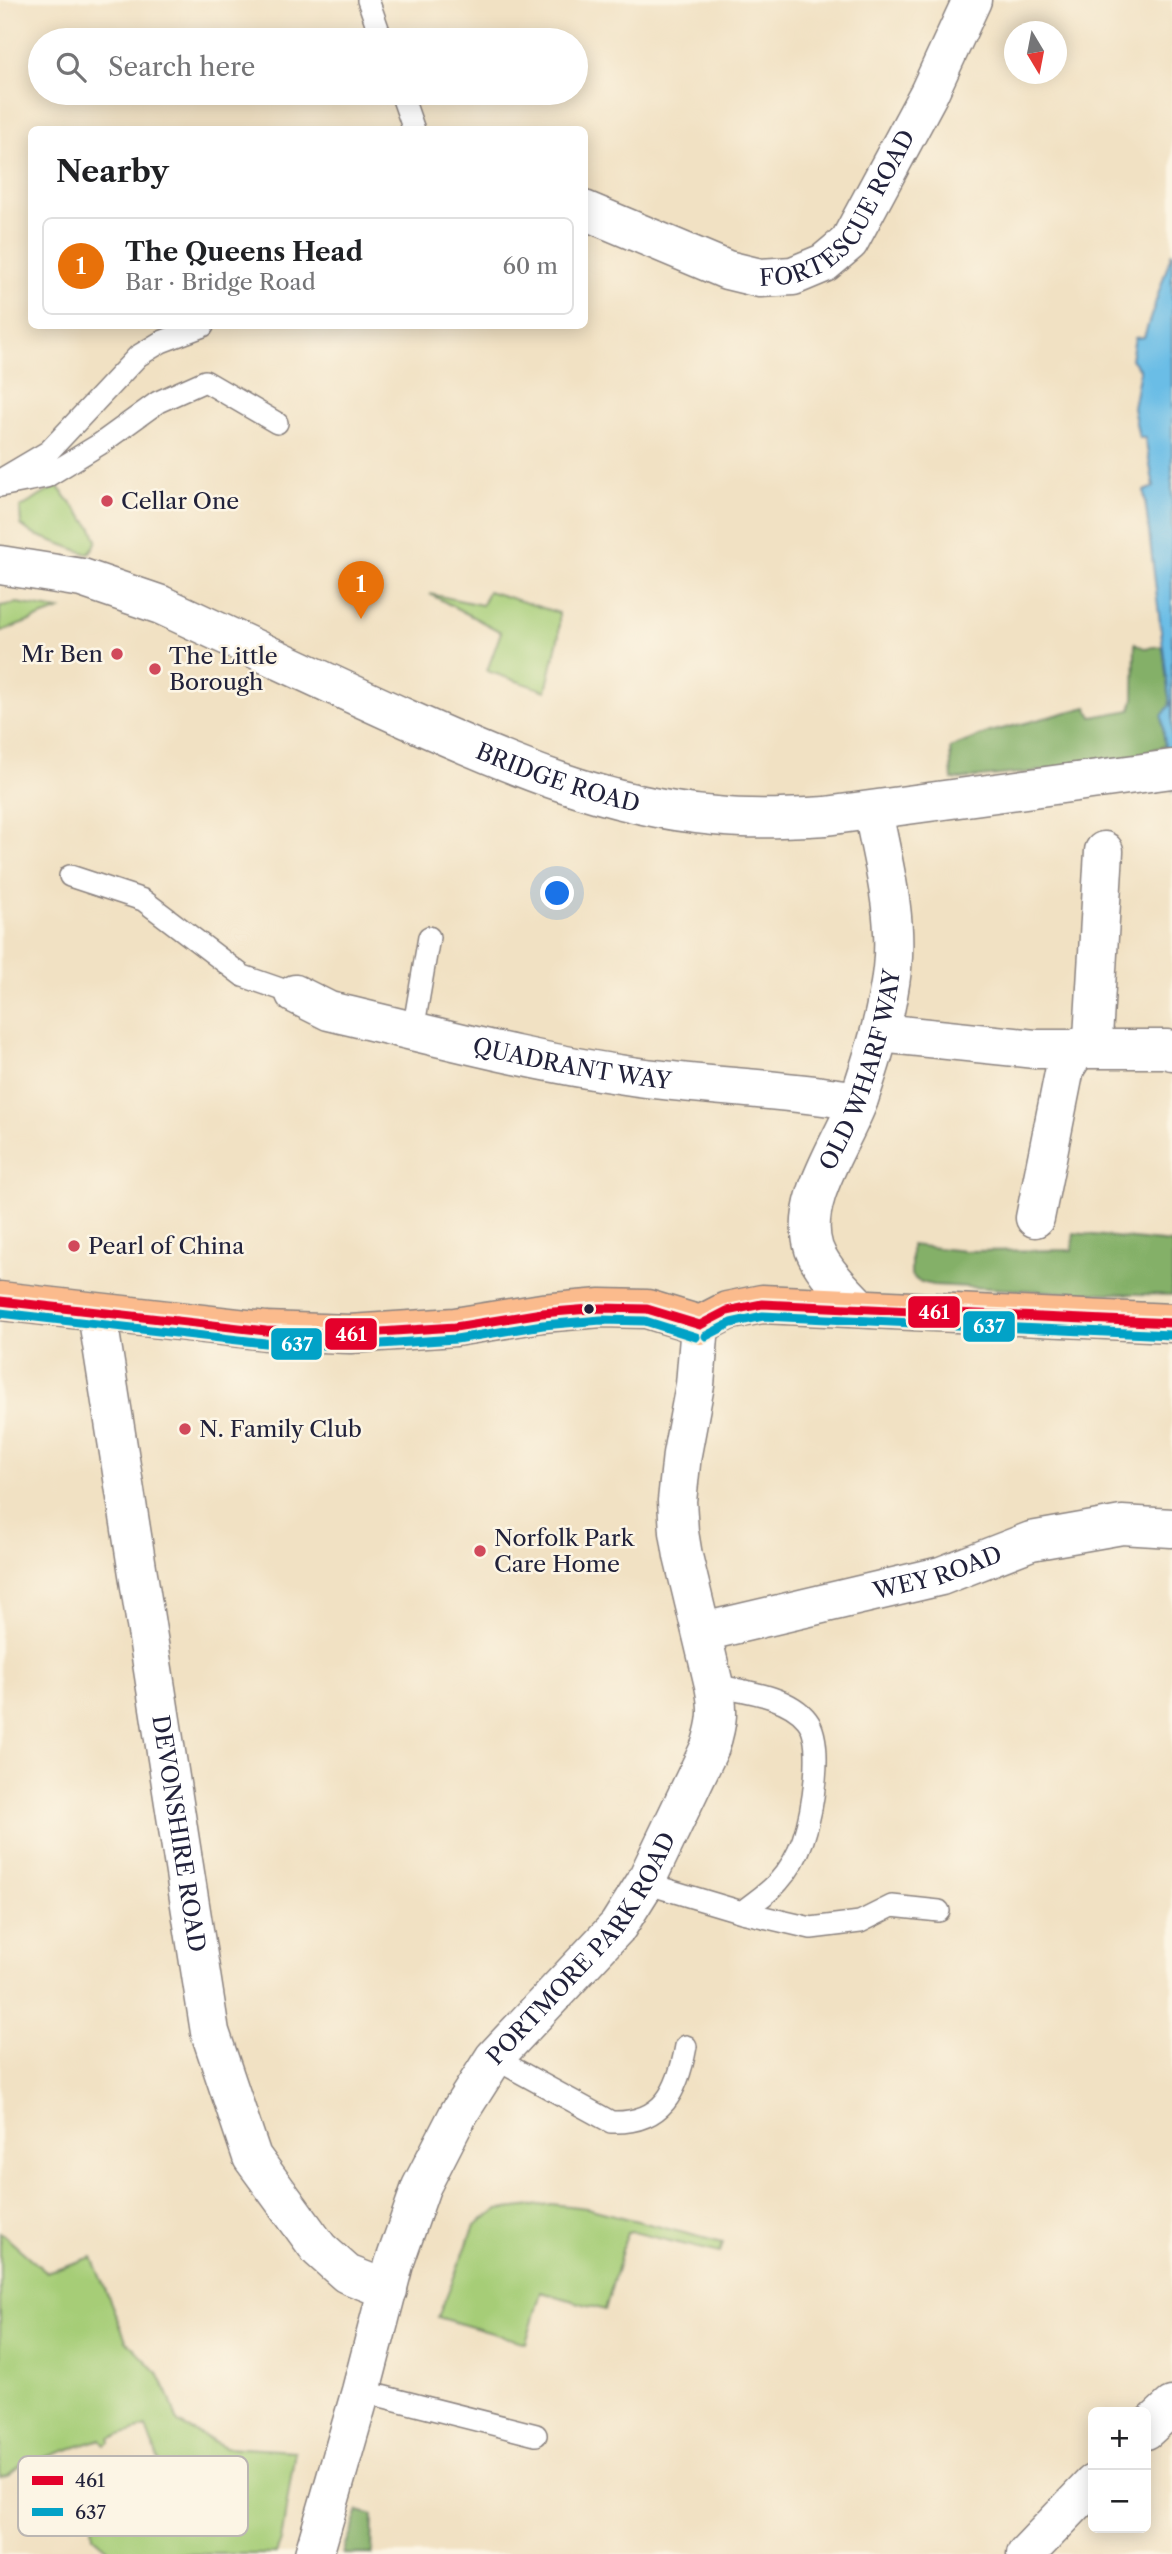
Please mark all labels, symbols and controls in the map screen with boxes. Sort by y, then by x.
north arrow [1004,21,1067,84]
search box [28,28,588,105]
icon: search [52,48,90,86]
text: Search here [108,51,255,83]
street label: FORTESCUE ROAD [759,125,921,292]
text: Nearby [56,153,169,190]
text: The Queens Head [125,236,363,268]
text: 1 [76,252,86,280]
text: 60 m [502,252,558,280]
text: Bar · Bridge Road [125,268,316,296]
place label: Cellar One [121,487,239,515]
marker: Cellar One [99,493,115,509]
pin: 1 [338,561,384,619]
place label: Mr Ben [21,640,103,668]
place label: The Little Borough [169,642,278,696]
marker: Mr Ben [109,646,125,662]
marker: The Little Borough [147,661,163,677]
street label: BRIDGE ROAD [472,737,643,818]
your location [540,876,574,910]
street label: OLD WHARF WAY [813,967,906,1175]
street label: QUADRANT WAY [470,1032,674,1095]
place label: Pearl of China [88,1232,245,1260]
marker: Pearl of China [66,1238,82,1254]
line badge: 461 [907,1295,961,1329]
text: 461 [918,1301,950,1324]
unlabelled marker [582,1302,596,1316]
line badge: 637 [962,1310,1016,1343]
text: 637 [973,1315,1005,1338]
line badge: 461 [324,1317,378,1351]
text: 461 [335,1323,367,1346]
line badge: 637 [270,1327,323,1361]
text: 637 [281,1333,313,1356]
place label: N. Family Club [199,1415,362,1443]
marker: N. Family Club [177,1421,193,1437]
place label: Norfolk Park Care Home [494,1524,636,1578]
street label: WEY ROAD [870,1540,1006,1606]
marker: Norfolk Park Care Home [472,1543,488,1559]
street label: DEVONSHIRE ROAD [146,1713,211,1954]
street label: PORTMORE PARK ROAD [481,1828,681,2071]
map controls [1088,2407,1151,2533]
button: + [1088,2407,1151,2470]
legend [18,2456,248,2536]
text: 461 [75,2469,105,2492]
button: − [1088,2470,1151,2533]
text: 637 [75,2501,107,2524]

